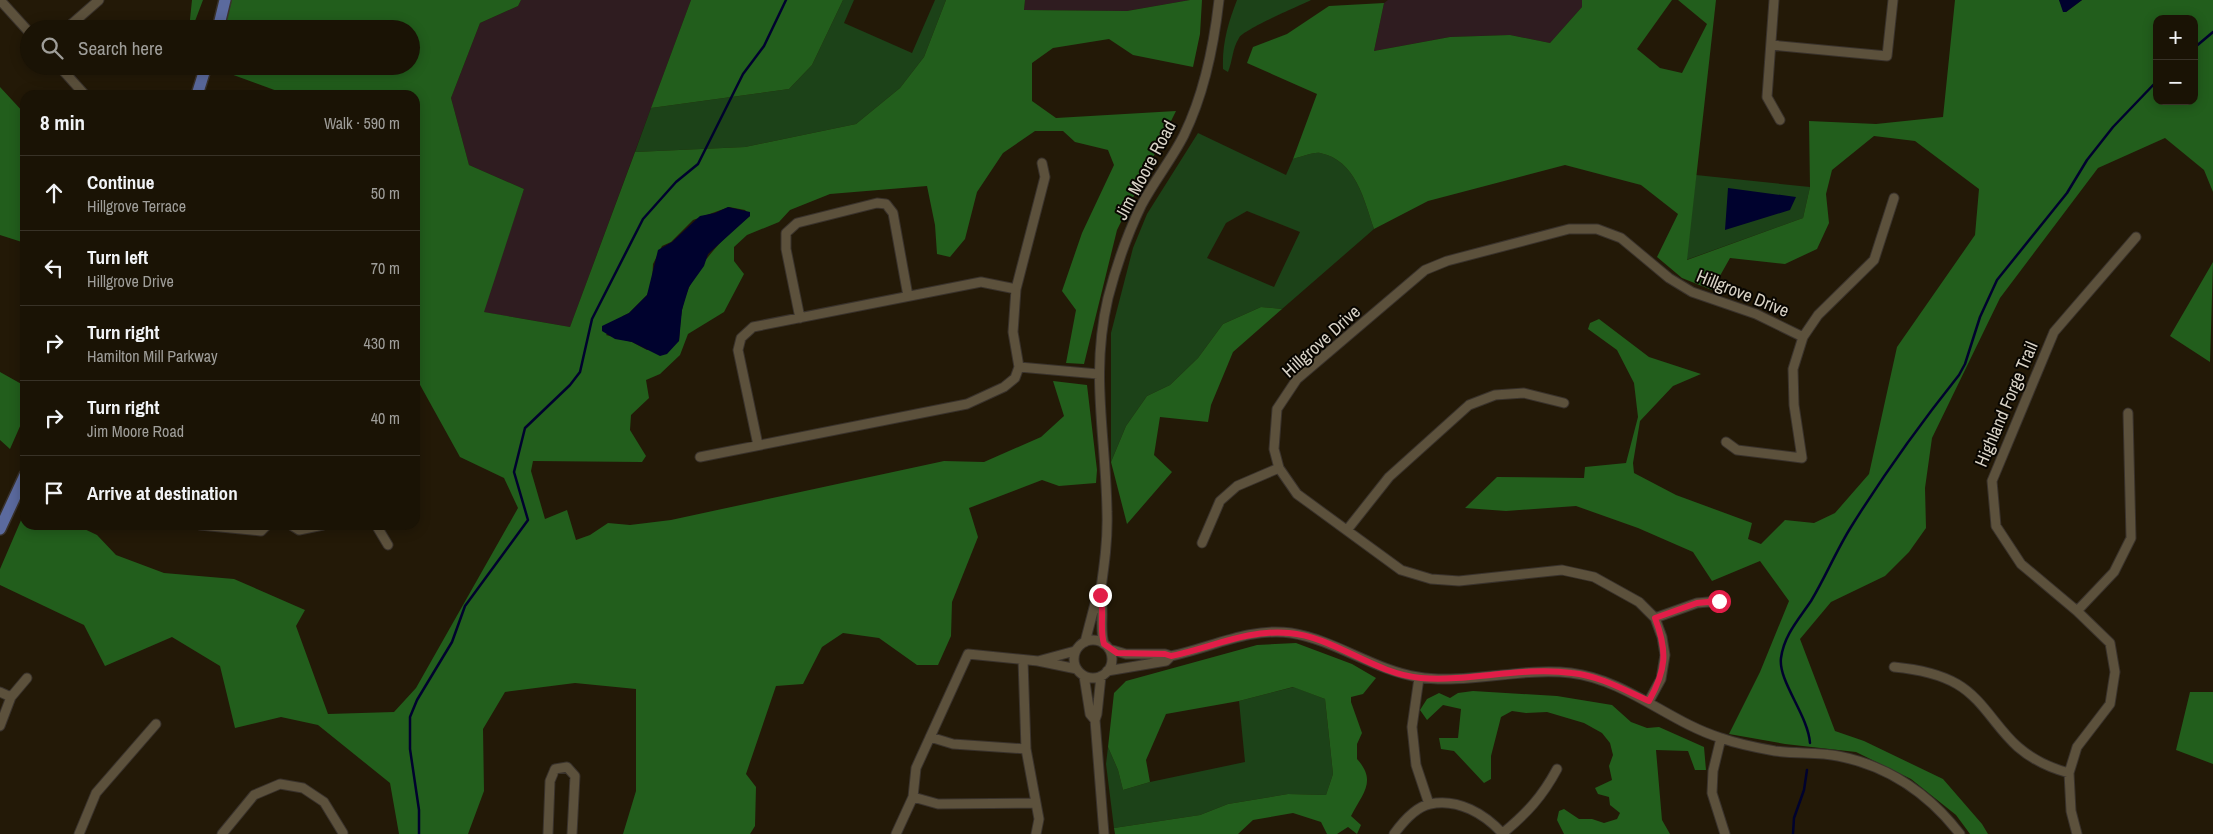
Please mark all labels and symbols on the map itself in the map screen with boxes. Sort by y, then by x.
street label: Jim Moore Road [1108,116,1182,224]
street label: Hillgrove Drive [1693,263,1793,323]
street label: Hillgrove Drive [1276,299,1366,383]
street label: Highland Forge Trail [1968,338,2044,470]
route end [1089,584,1112,607]
route start [1708,590,1731,613]

